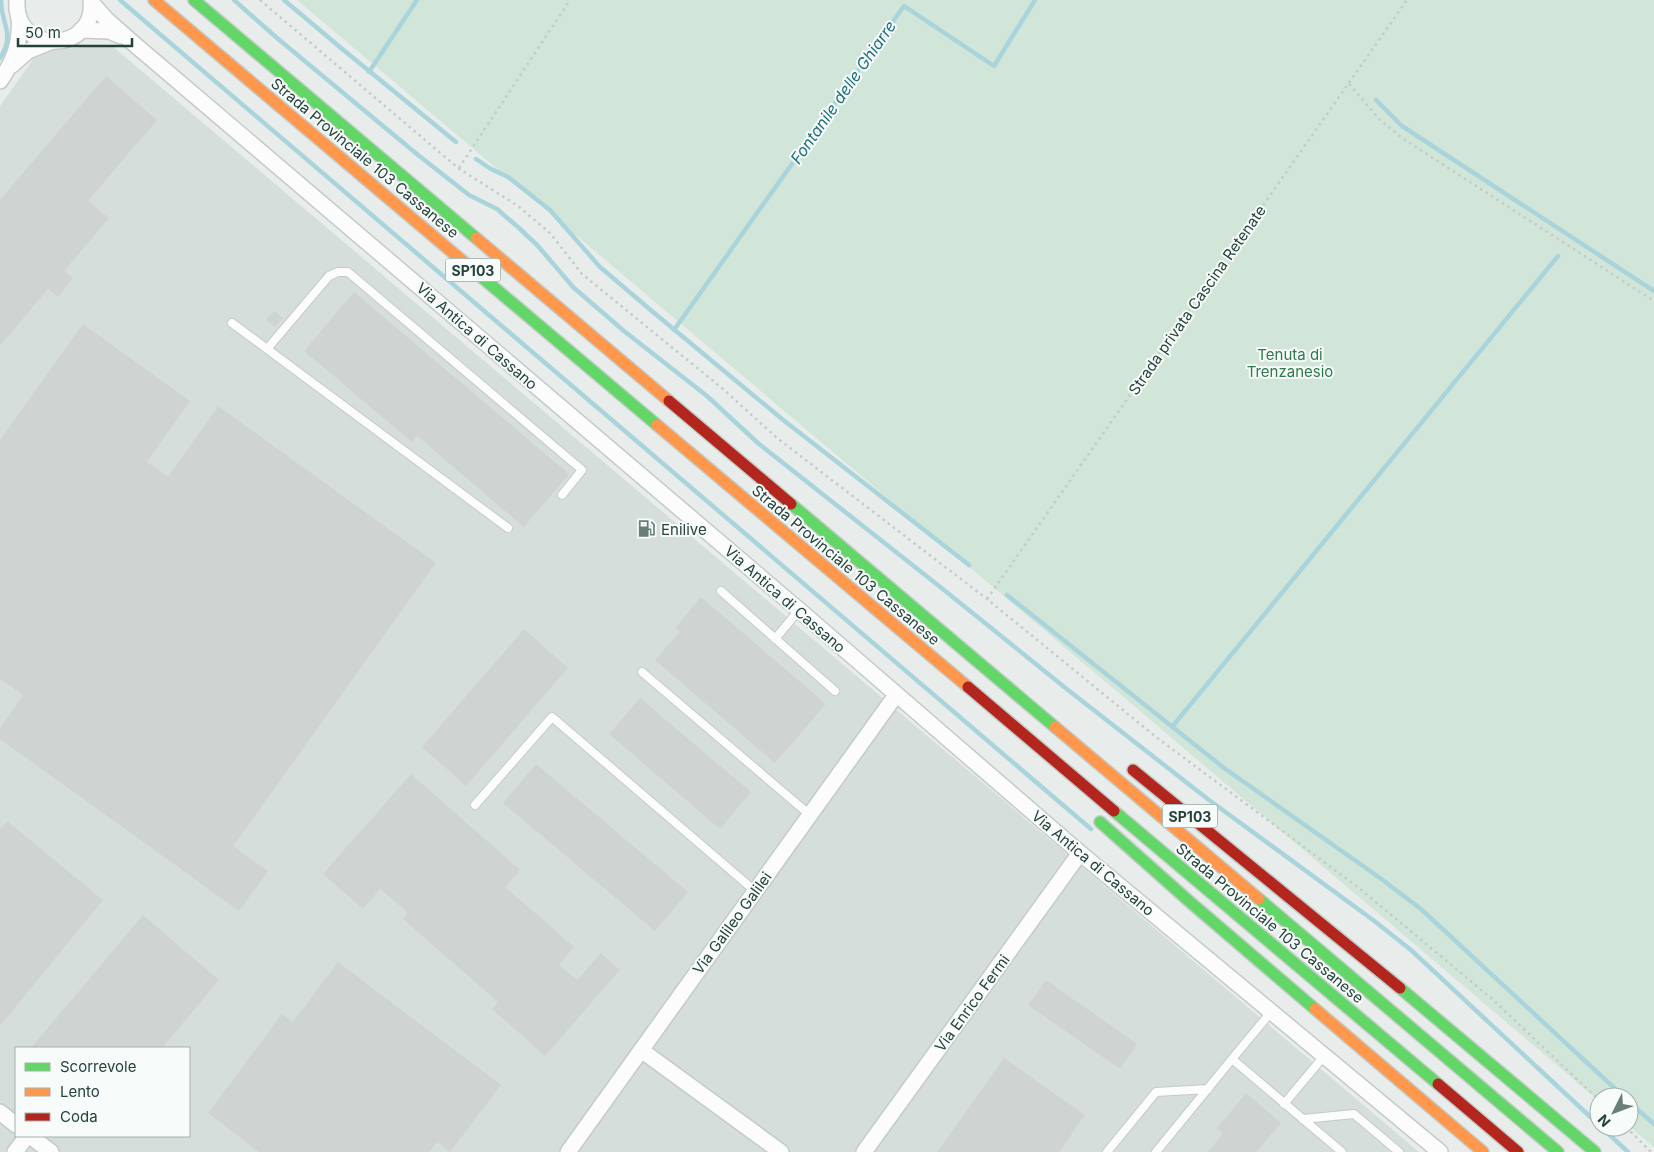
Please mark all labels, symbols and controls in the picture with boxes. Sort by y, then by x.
scale bar [18,15,131,47]
water label: Fontanile delle Ghiarre [786,16,900,168]
text: 50 m [25,23,61,42]
street label: Strada Provinciale 103 Cassanese [267,74,463,242]
street label: Strada privata Cascina Retenate [1124,202,1270,398]
road number: SP103 [446,258,500,282]
street label: Via Antica di Cassano [413,278,541,394]
park label: Tenuta di Trenzanesio [1247,345,1333,381]
street label: Strada Provinciale 103 Cassanese [748,481,944,649]
fuel station icon: Enilive [637,519,657,539]
place label: Enilive [661,520,707,539]
street label: Via Antica di Cassano [721,541,849,657]
road number: SP103 [1162,804,1218,828]
street label: Via Antica di Cassano [1028,806,1158,920]
street label: Strada Provinciale 103 Cassanese [1172,839,1368,1007]
street label: Via Galileo Galilei [688,868,776,978]
street label: Via Enrico Fermi [930,951,1014,1055]
legend [15,1047,190,1137]
text: Scorrevole [60,1057,136,1076]
text: Lento [60,1082,100,1101]
north arrow [1589,1087,1639,1137]
text: Coda [60,1107,98,1126]
text: N [1594,1111,1614,1131]

